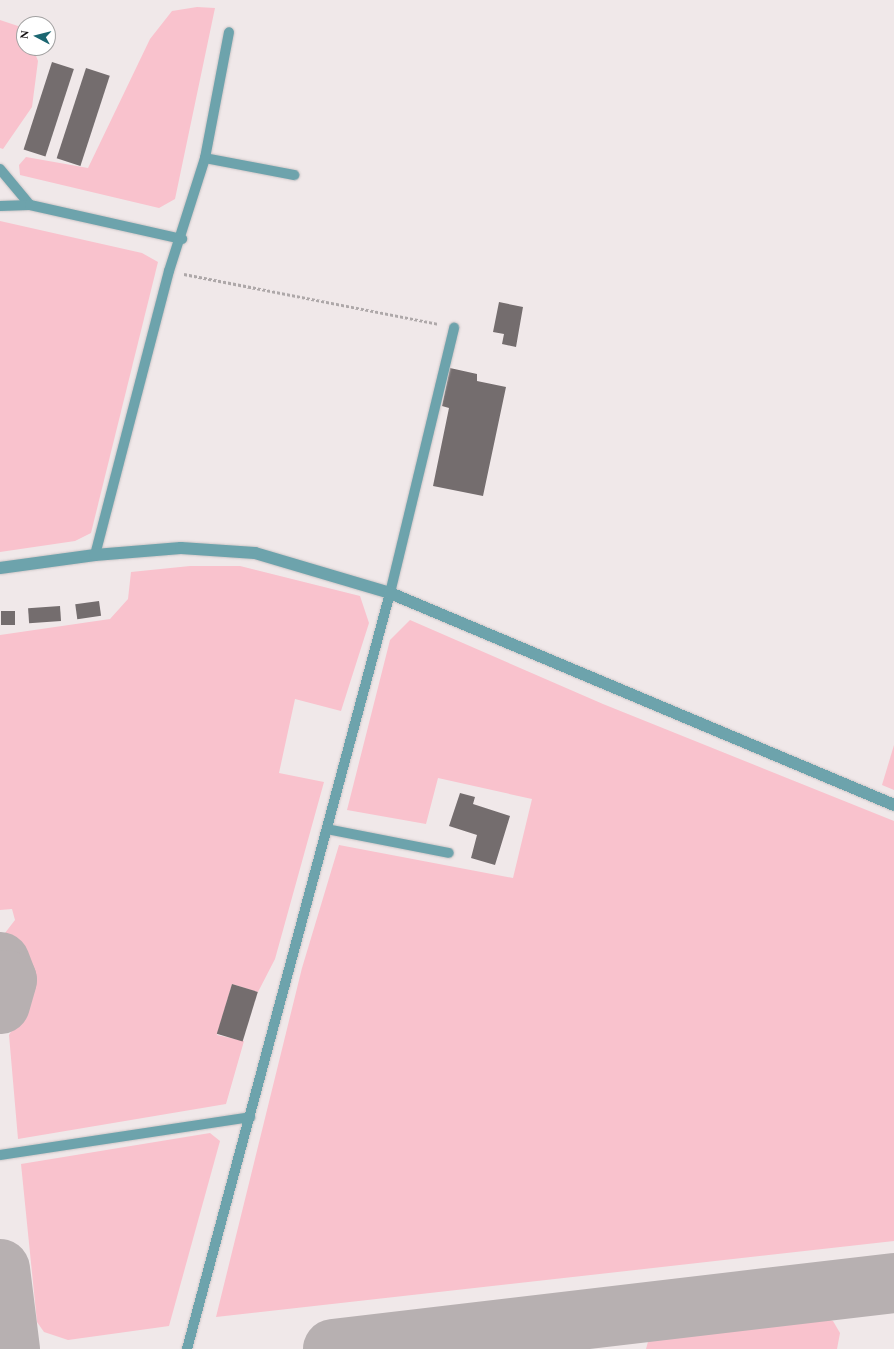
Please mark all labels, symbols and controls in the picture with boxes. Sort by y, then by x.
north arrow [16,16,56,56]
text: N [16,29,34,40]

